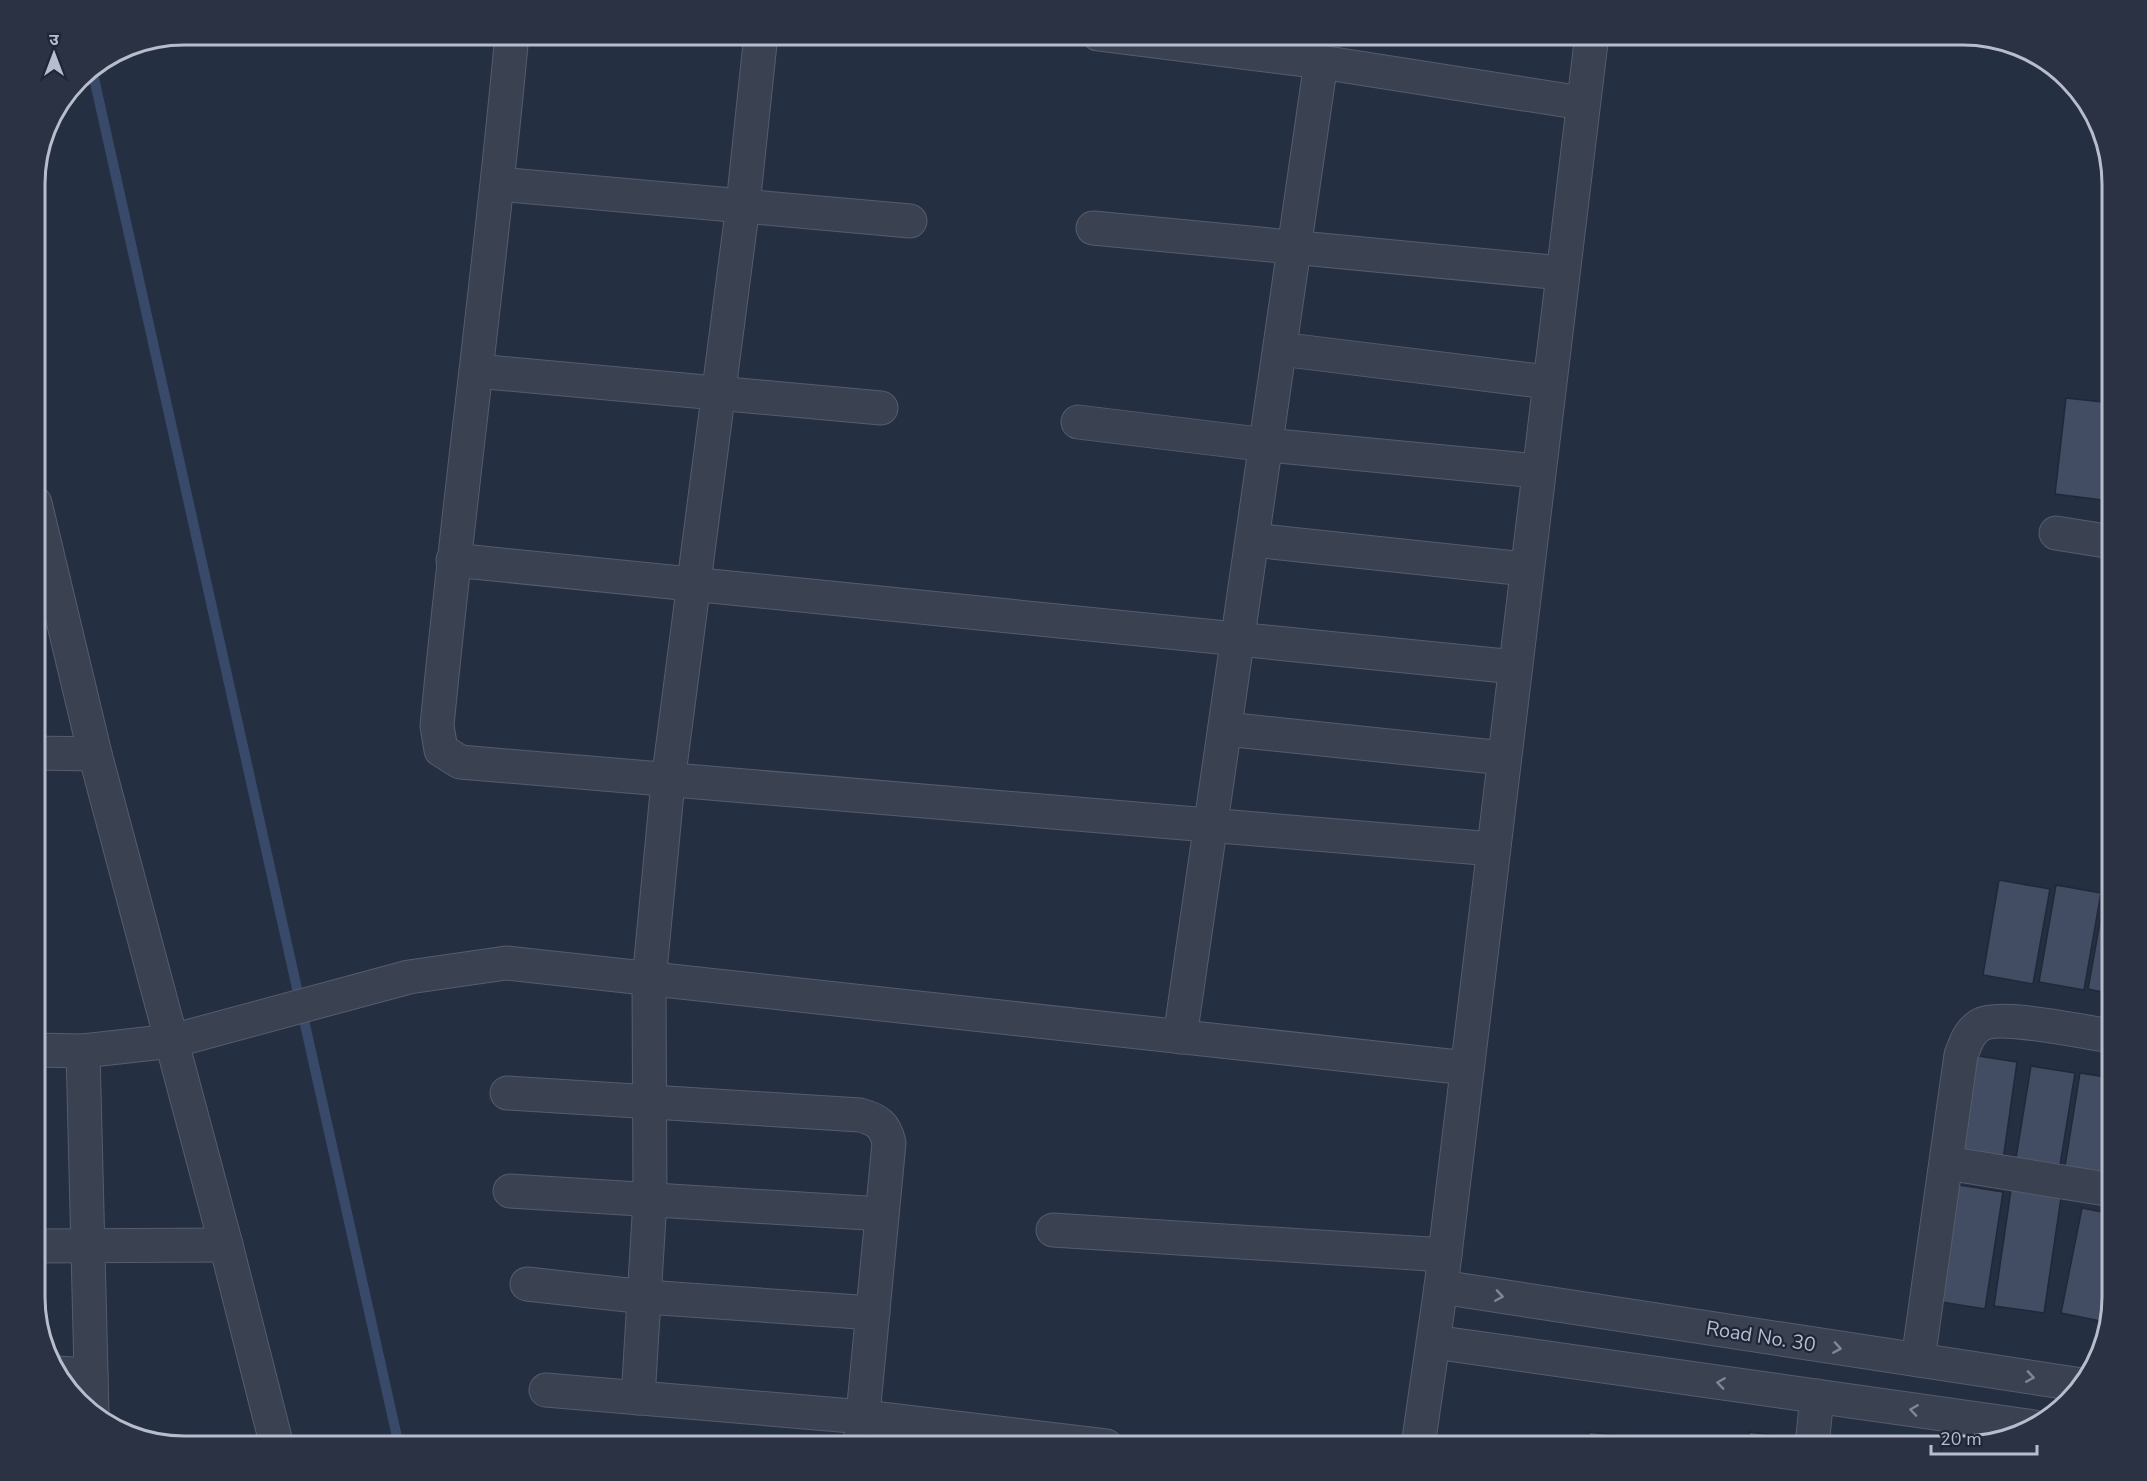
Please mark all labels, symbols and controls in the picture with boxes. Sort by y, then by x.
north arrow [24,24,84,84]
text: उ [49,29,59,51]
one-way arrow [1494,1289,1504,1301]
street label: Road No. 30 [1704,1314,1818,1358]
one-way arrow [1832,1341,1842,1353]
one-way arrow [2024,1370,2034,1383]
one-way arrow [1716,1377,1725,1389]
one-way arrow [1909,1404,1918,1417]
scale bar [1931,1418,2038,1456]
text: 20 m [1940,1427,1982,1451]

